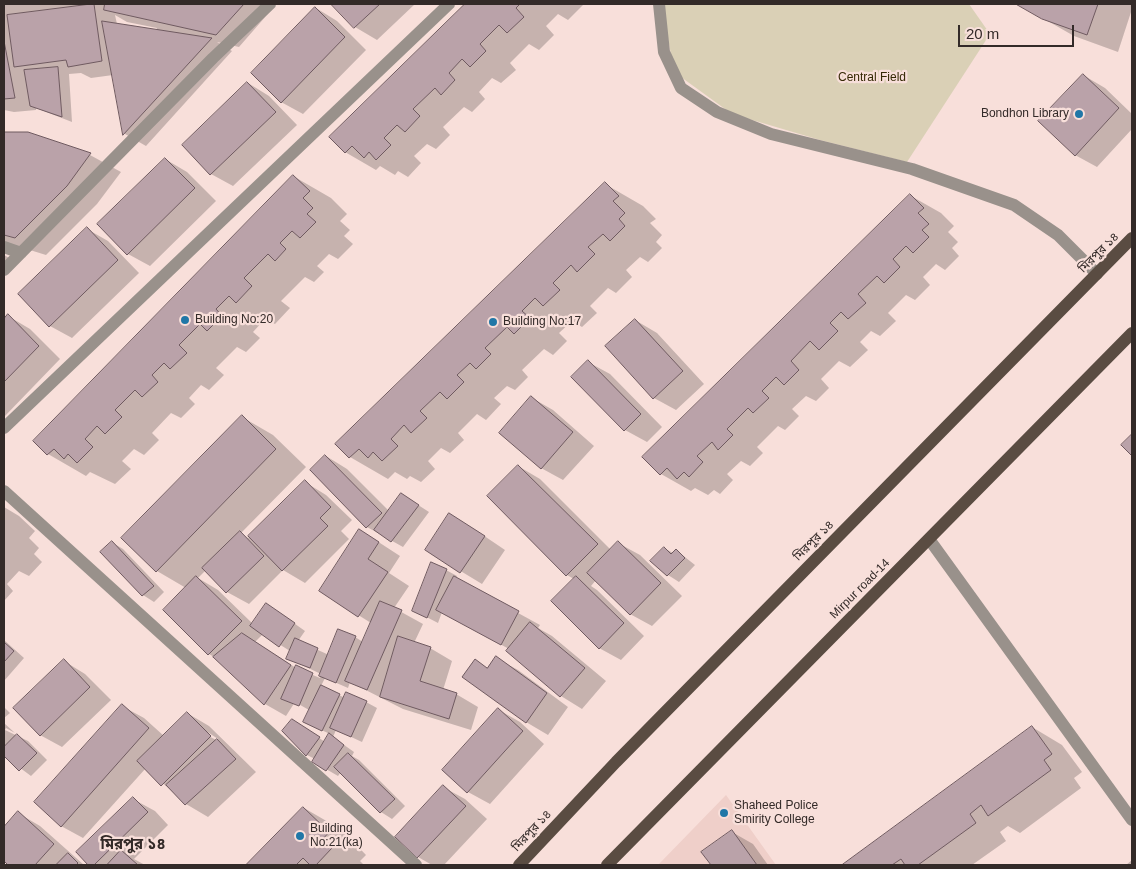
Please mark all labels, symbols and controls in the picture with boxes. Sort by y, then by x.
scale bar [961,15,1077,47]
text: 20 m [966,25,999,42]
park label: Central Field [838,71,906,85]
place label: Bondhon Library [981,107,1069,121]
marker: Bondhon Library [1073,108,1085,120]
street label: মিরপুর ১৪ [1076,230,1122,276]
place label: Building No:20 [195,313,273,327]
marker: Building No:20 [179,314,191,326]
place label: Building No:17 [503,315,581,329]
marker: Building No:17 [487,316,499,328]
street label: মিরপুর ১৪ [791,518,837,564]
street label: Mirpur road-14 [827,556,893,622]
place label: Shaheed Police Smirity College [734,799,818,827]
street label: মিরপুর ১৪ [509,807,555,855]
marker: Shaheed Police Smirity College [718,807,730,819]
place label: Building No:21(ka) [310,822,363,850]
marker: Building No:21(ka) [294,830,306,842]
district label: মিরপুর ১৪ [100,836,166,854]

